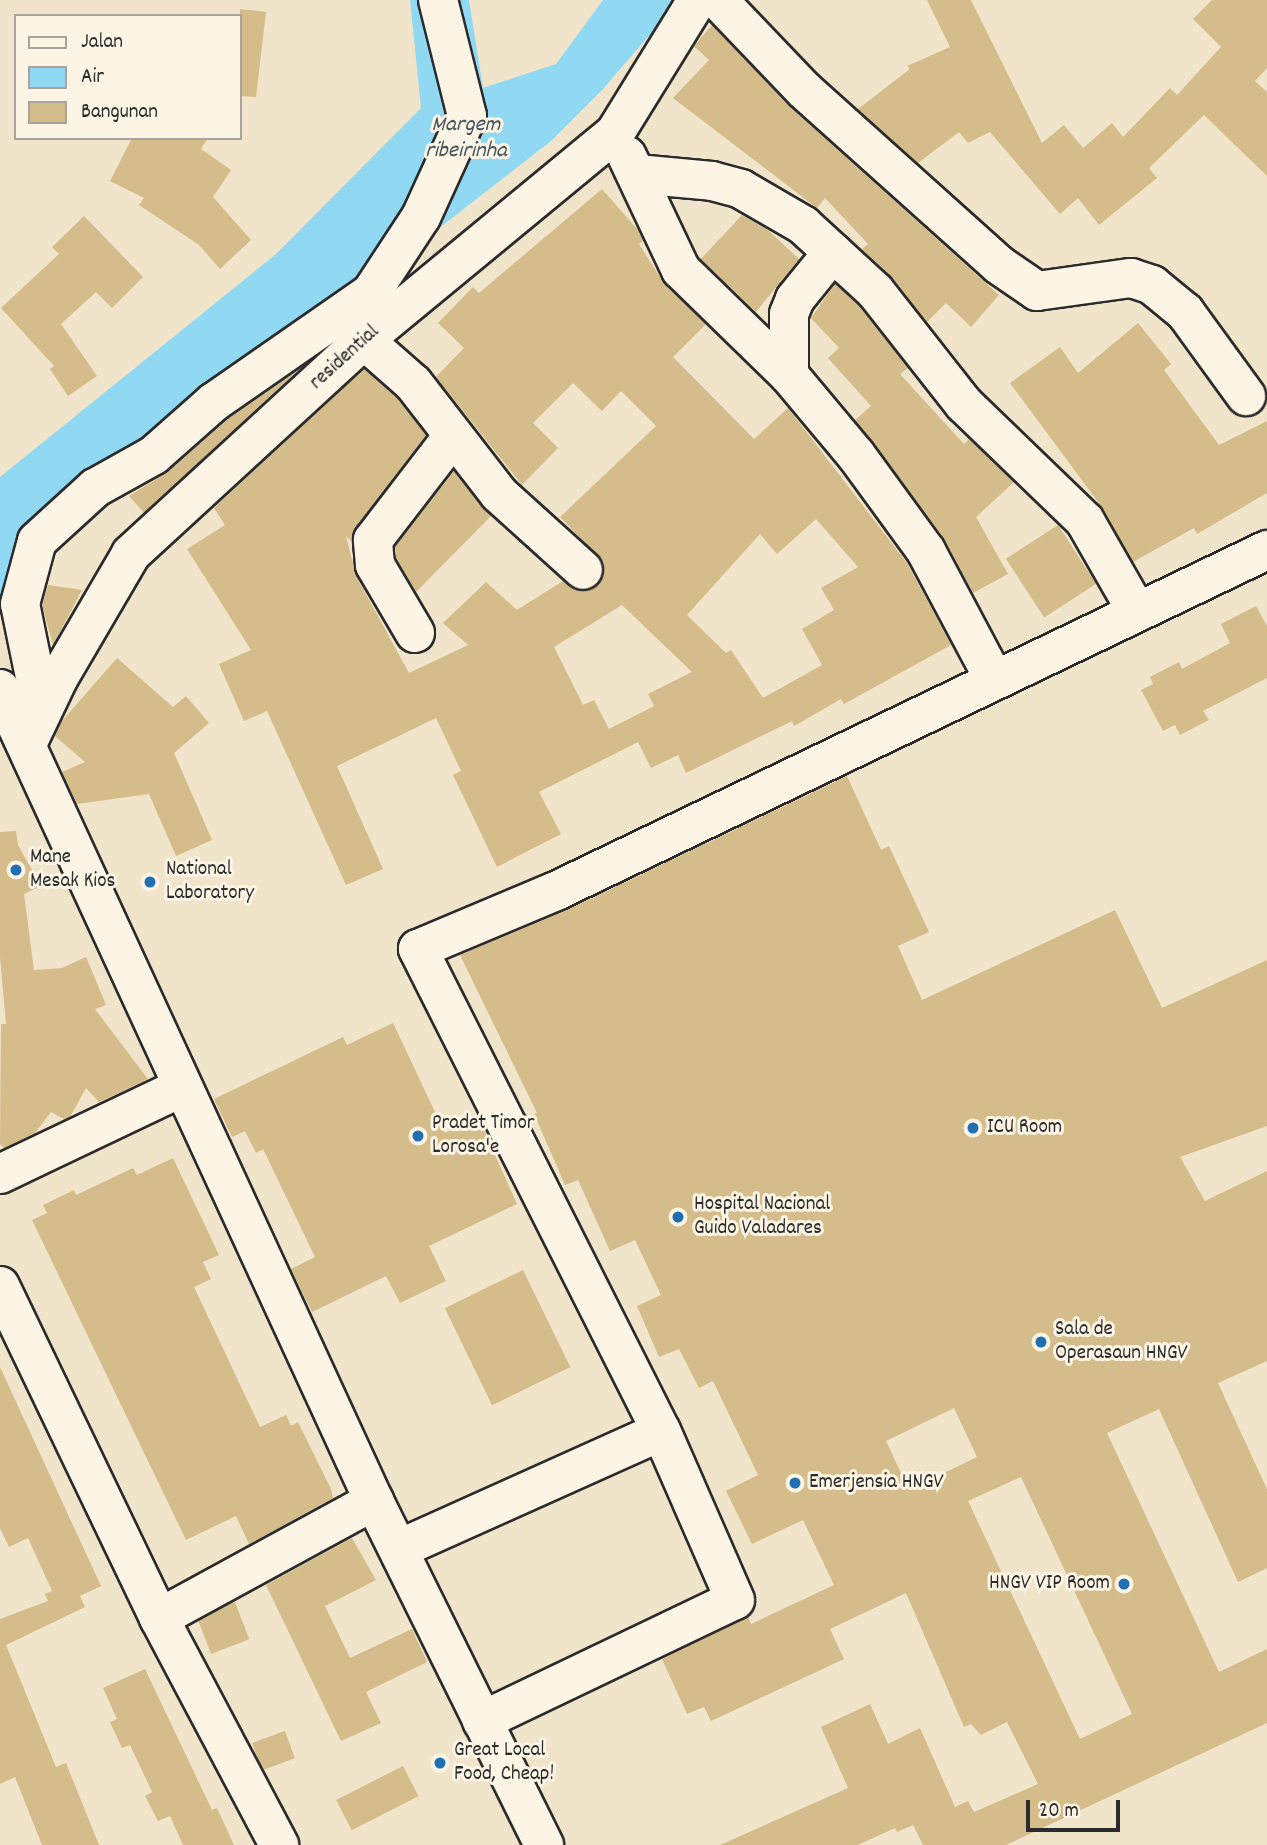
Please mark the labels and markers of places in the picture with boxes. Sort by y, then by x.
place label: Mane Mesak Kios [30,845,115,895]
place label: National Laboratory [166,857,254,907]
marker: Mane Mesak Kios [8,862,24,878]
marker: National Laboratory [140,872,160,892]
place label: Pradet Timor Lorosa'e [432,1111,535,1161]
place label: ICU Room [987,1115,1062,1141]
marker: ICU Room [965,1120,981,1136]
marker: Pradet Timor Lorosa'e [410,1128,426,1144]
place label: Hospital Nacional Guido Valadares [694,1192,830,1242]
marker: Hospital Nacional Guido Valadares [668,1207,688,1227]
place label: Sala de Operasaun HNGV [1055,1317,1188,1367]
marker: Sala de Operasaun HNGV [1033,1334,1049,1350]
place label: Emerjensia HNGV [809,1470,944,1496]
marker: Emerjensia HNGV [787,1475,803,1491]
place label: HNGV VIP Room [989,1571,1110,1597]
marker: HNGV VIP Room [1116,1576,1132,1592]
place label: Great Local Food, Cheap! [454,1738,554,1788]
marker: Great Local Food, Cheap! [432,1755,448,1771]

